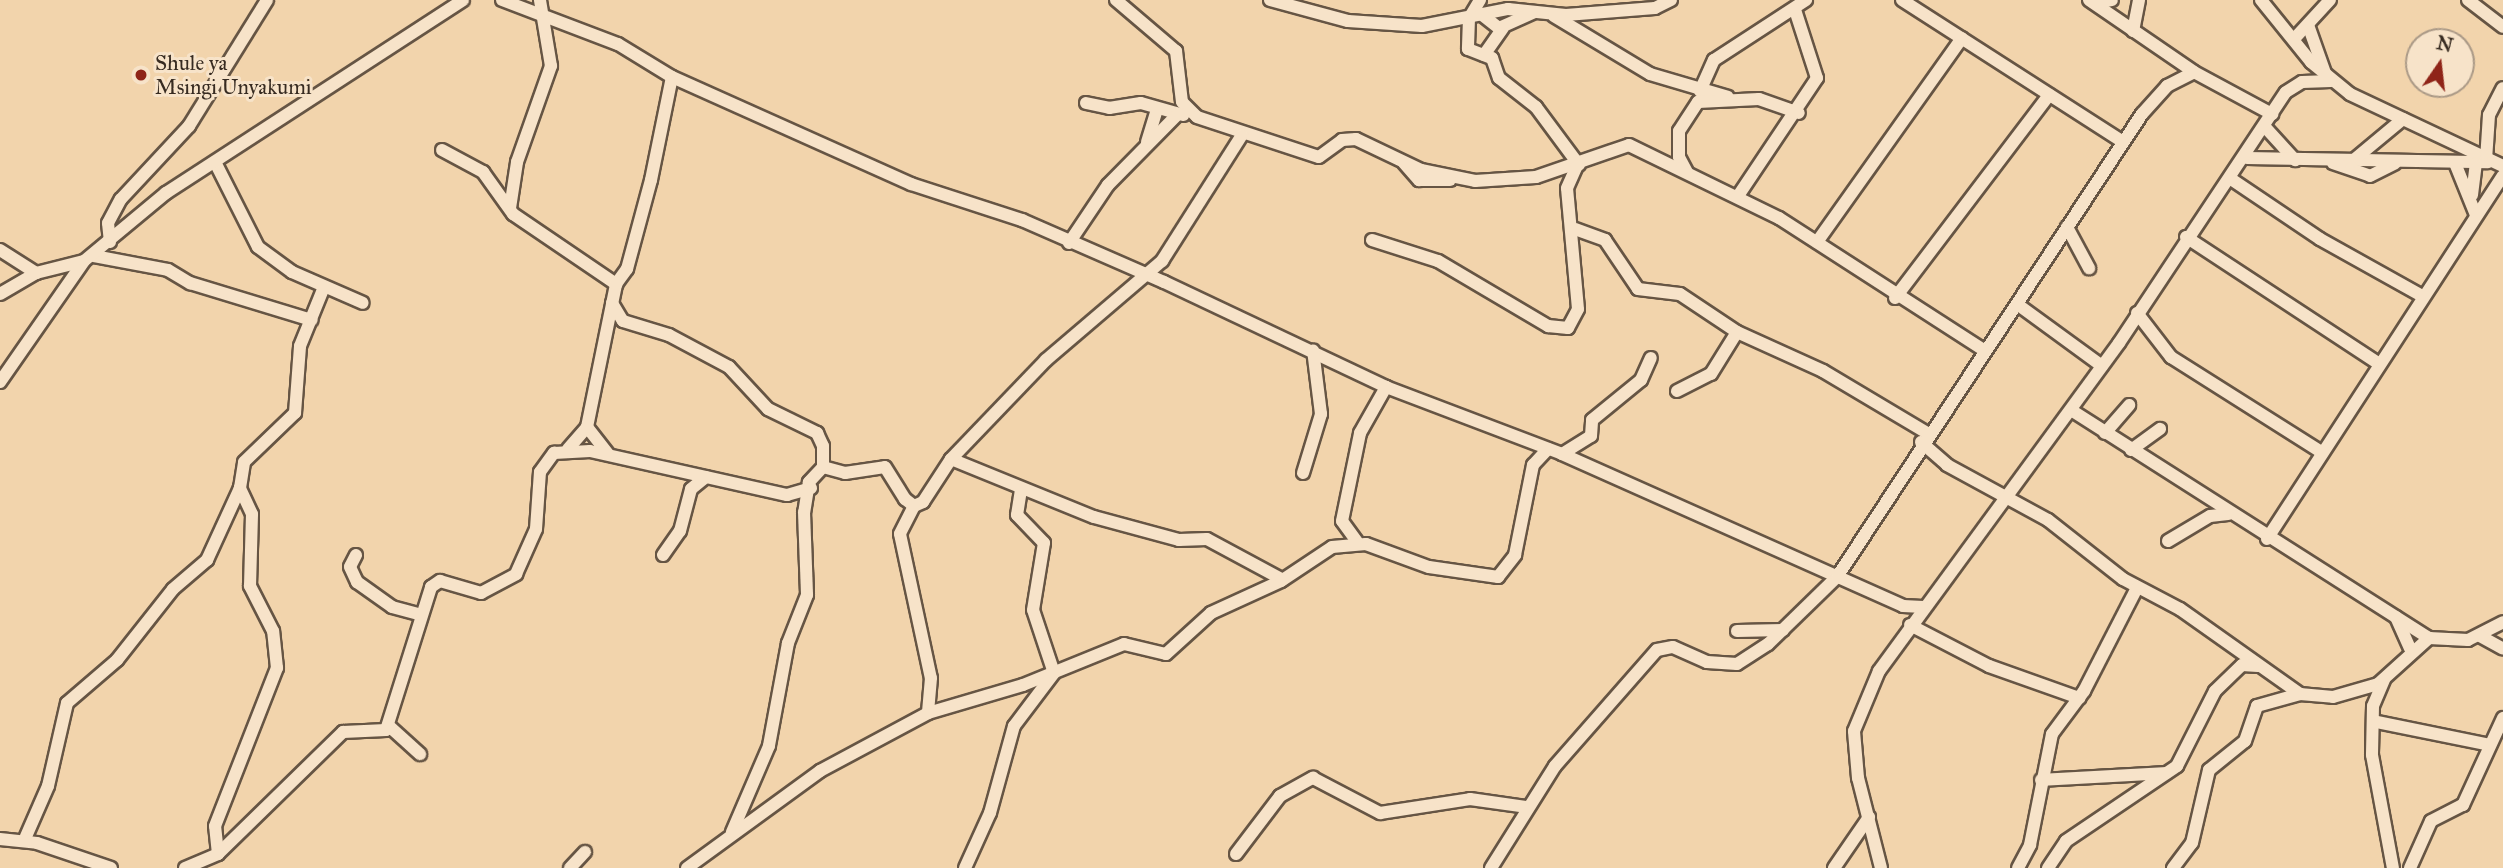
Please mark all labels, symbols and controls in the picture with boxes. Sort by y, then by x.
north arrow [2405,28,2475,98]
text: N [2434,31,2455,57]
place label: Shule ya Msingi Unyakumi [155,50,312,100]
marker: Shule ya Msingi Unyakumi [133,67,149,83]

